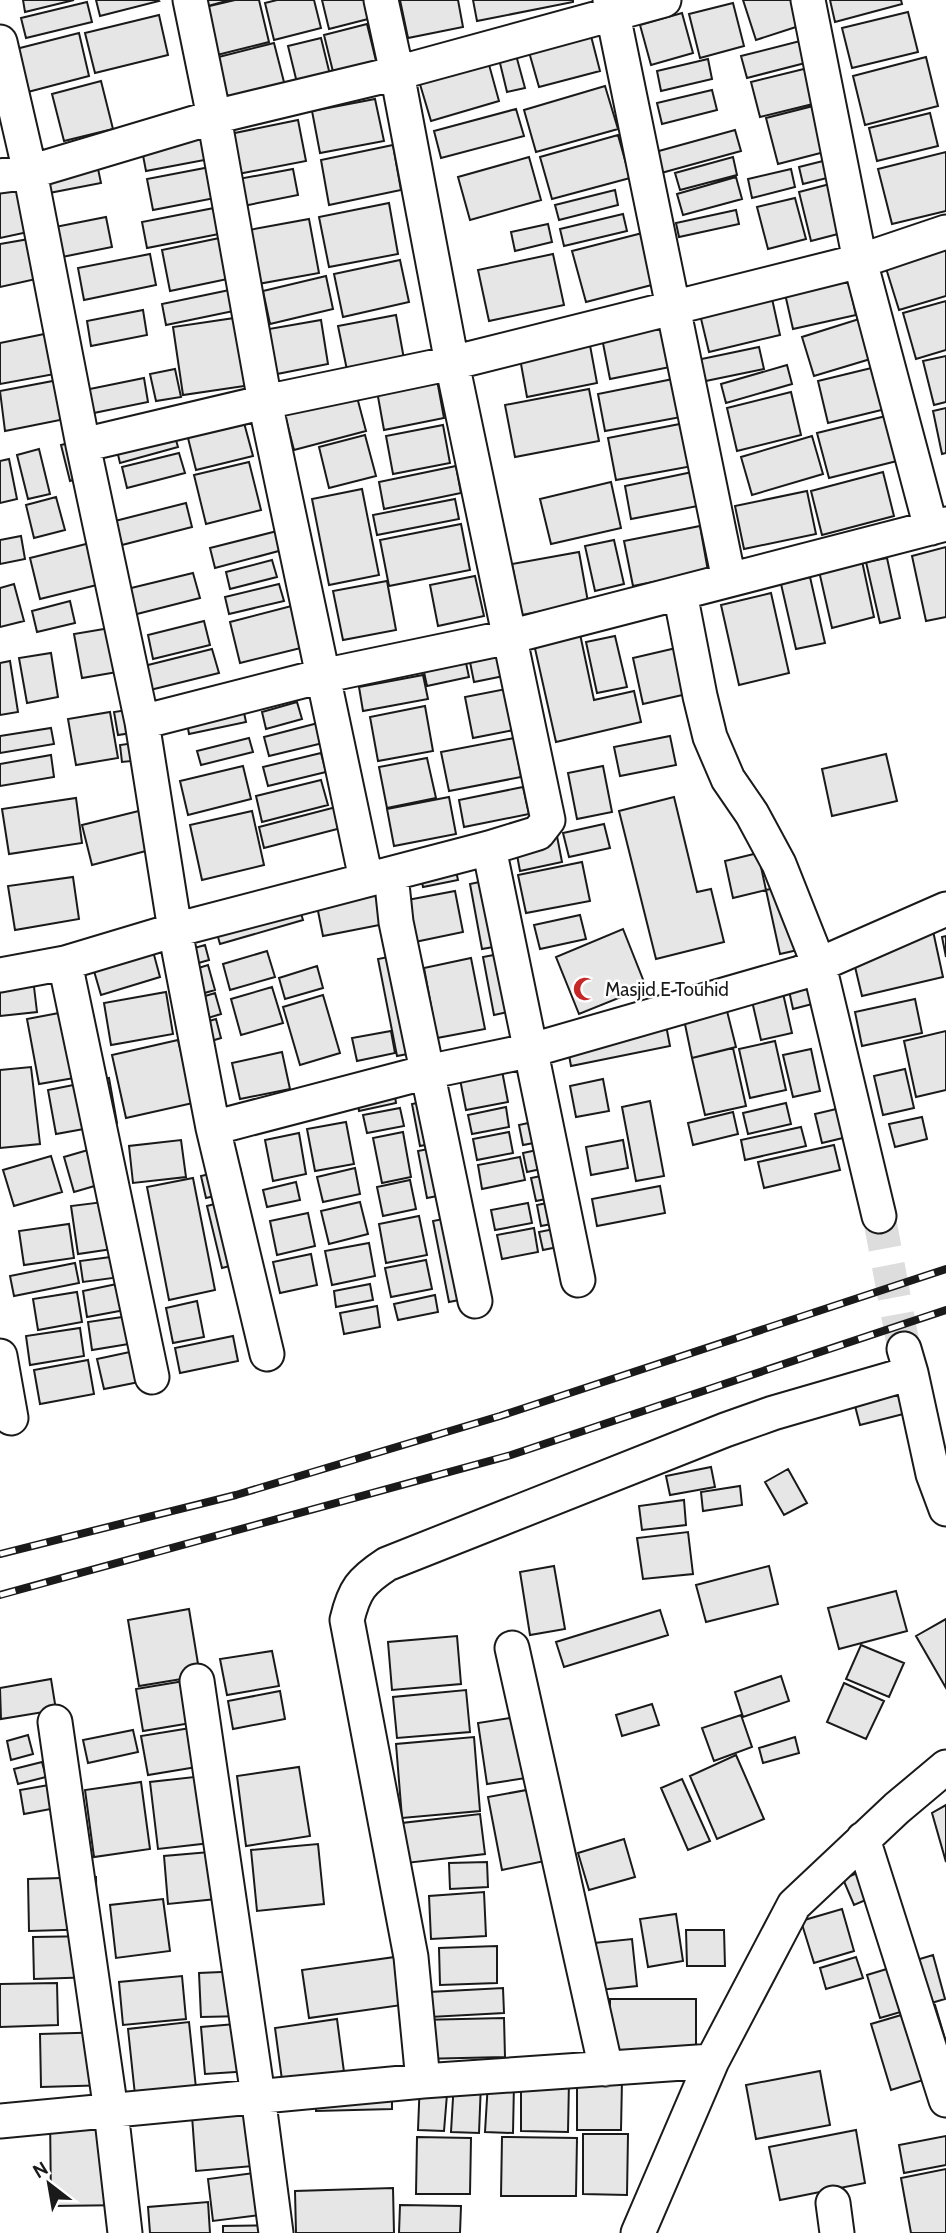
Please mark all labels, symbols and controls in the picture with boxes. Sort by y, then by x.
mosque icon: Masjid E Touhid [571,975,599,1003]
place label: Masjid E Touhid [605,978,729,1001]
north arrow [14,2149,84,2219]
text: N [29,2157,52,2183]

